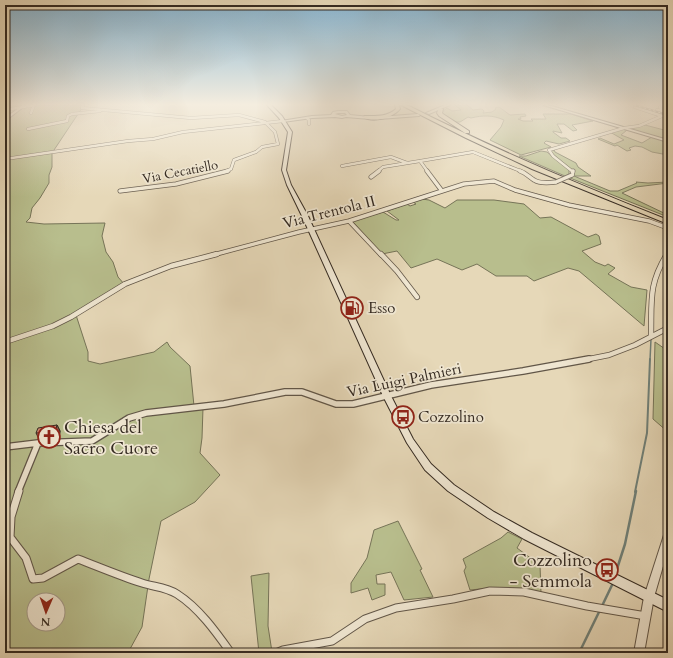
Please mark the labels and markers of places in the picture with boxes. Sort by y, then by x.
fuel station icon: Esso [339,295,365,321]
place label: Esso [368,298,395,318]
bus stop icon: Cozzolino [390,404,416,430]
place label: Cozzolino [418,407,484,427]
place label: Chiesa del Sacro Cuore [64,415,158,461]
church icon: Chiesa del Sacro Cuore [36,424,62,450]
place label: Cozzolino - Semmola [509,548,592,594]
bus stop icon: Cozzolino - Semmola [594,557,620,583]

